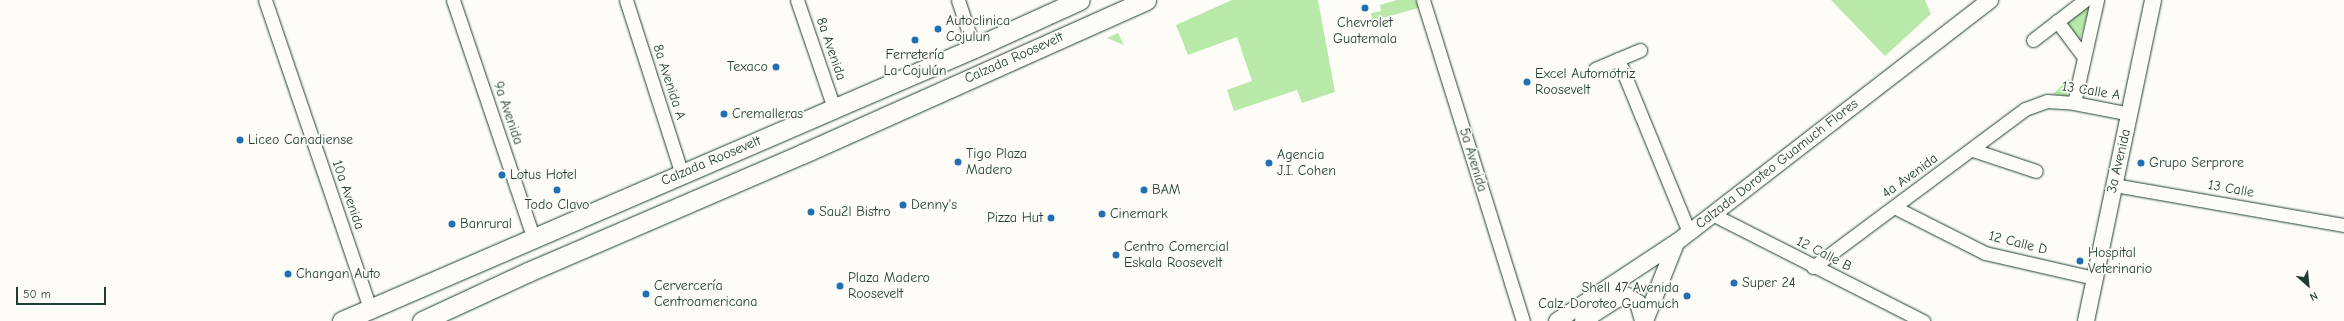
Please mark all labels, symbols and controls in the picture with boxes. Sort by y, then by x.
marker: Chevrolet Guatemala [1360,3,1370,13]
place label: Autoclinica Cojulun [946,13,1010,46]
street label: 8a Avenida [812,15,850,83]
place label: Chevrolet Guatemala [1333,15,1397,48]
marker: Autoclinica Cojulun [933,24,943,34]
street label: Calzada Roosevelt [962,29,1066,87]
marker: Ferretería La Cojulún [910,35,920,45]
street label: 8a Avenida A [649,42,689,122]
place label: Ferretería La Cojulún [883,47,947,80]
place label: Texaco [727,59,768,75]
marker: Texaco [771,62,781,72]
place label: Excel Automotriz Roosevelt [1535,66,1635,98]
marker: Excel Automotriz Roosevelt [1522,77,1532,87]
street label: 13 Calle A [2061,78,2121,104]
street label: 9a Avenida [489,79,527,147]
street label: Calzada Doroteo Guamuch Flores [1692,95,1862,233]
place label: Cremalleras [732,106,803,122]
marker: Cremalleras [719,109,729,119]
street label: 5a Avenida [1455,126,1491,194]
street label: 3a Avenida [2103,127,2135,195]
place label: Liceo Canadiense [248,132,353,148]
street label: Calzada Roosevelt [659,132,763,190]
marker: Liceo Canadiense [235,135,245,145]
place label: Tigo Plaza Madero [966,146,1027,178]
place label: Agencia J.I. Cohen [1277,147,1336,180]
street label: 4a Avenida [1879,150,1941,202]
place label: Grupo Serprore [2149,155,2244,171]
marker: Tigo Plaza Madero [953,157,963,167]
street label: 10a Avenida [328,158,368,232]
marker: Agencia J.I. Cohen [1264,158,1274,168]
marker: Grupo Serprore [2136,158,2146,168]
place label: Lotus Hotel [510,167,577,183]
marker: Lotus Hotel [497,170,507,180]
street label: 13 Calle [2207,177,2255,201]
place label: BAM [1152,182,1181,198]
marker: Todo Clavo [552,185,562,195]
marker: BAM [1139,185,1149,195]
place label: Todo Clavo [525,197,589,213]
place label: Denny's [911,197,957,213]
marker: Denny's [898,200,908,210]
place label: Sau2l Bistro [819,204,891,220]
place label: Cinemark [1110,206,1168,222]
marker: Sau2l Bistro [806,207,816,217]
marker: Cinemark [1097,209,1107,219]
place label: Pizza Hut [987,210,1043,226]
marker: Pizza Hut [1046,213,1056,223]
place label: Banrural [460,216,512,232]
marker: Banrural [447,219,457,229]
street label: 12 Calle D [1987,228,2049,258]
street label: 12 Calle B [1794,233,1854,275]
place label: Centro Comercial Eskala Roosevelt [1124,239,1229,272]
place label: Hospital Veterinario [2088,245,2152,278]
marker: Centro Comercial Eskala Roosevelt [1111,250,1121,260]
marker: Hospital Veterinario [2075,256,2085,266]
north arrow [2288,265,2328,305]
place label: Changan Auto [296,266,380,282]
marker: Changan Auto [283,269,293,279]
place label: Plaza Madero Roosevelt [848,270,930,302]
place label: Super 24 [1742,275,1796,291]
place label: Cervercería Centroamericana [654,278,758,310]
marker: Super 24 [1729,278,1739,288]
scale bar [18,279,108,305]
place label: Shell 47 Avenida Calz. Doroteo Guamuch [1538,280,1679,312]
marker: Plaza Madero Roosevelt [835,281,845,291]
text: 50 m [23,287,51,301]
marker: Cervercería Centroamericana [641,289,651,299]
text: N [2308,289,2320,304]
marker: Shell 47 Avenida Calz. Doroteo Guamuch [1682,291,1692,301]

